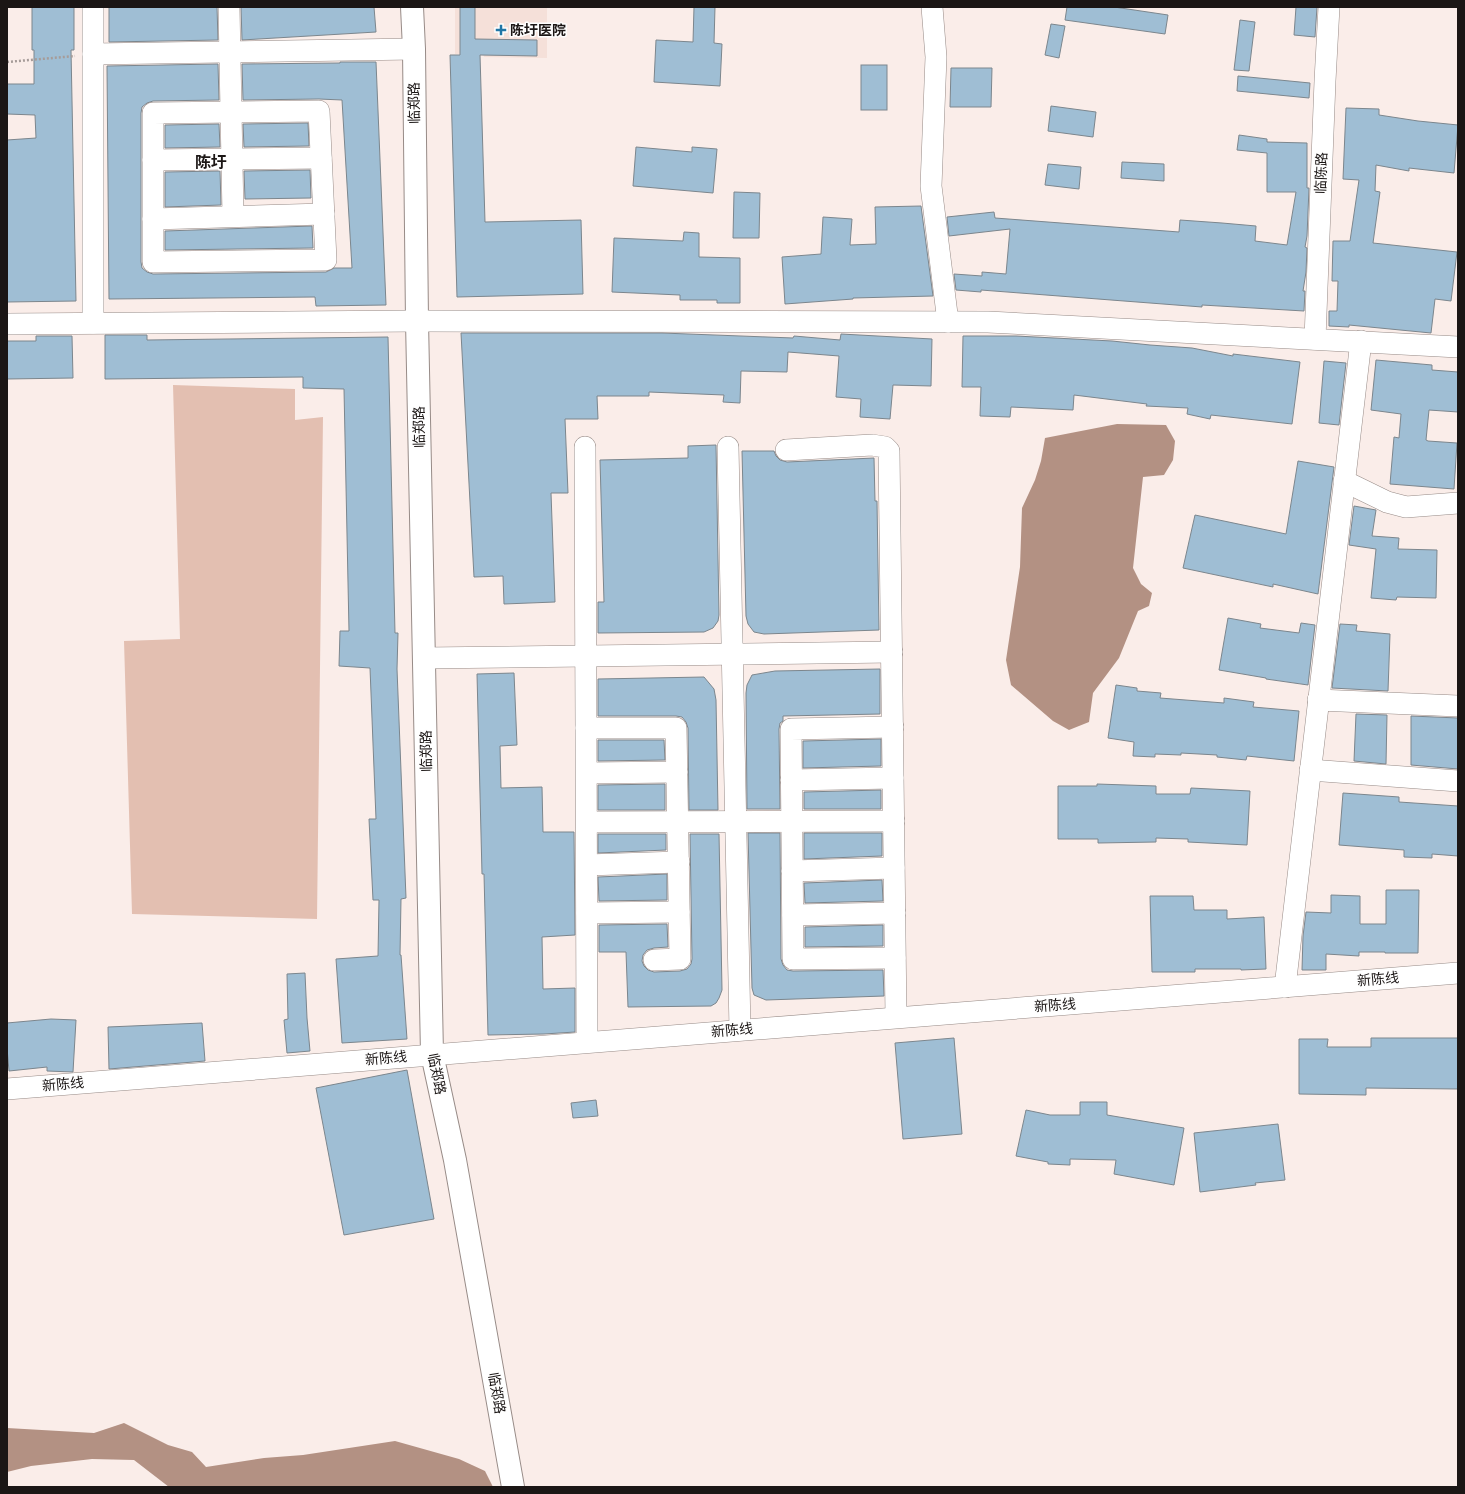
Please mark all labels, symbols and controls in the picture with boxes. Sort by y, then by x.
place label: 陈圩医院 [510,21,566,39]
marker: 陈圩医院 [495,24,507,36]
street label: 临郑路 [405,82,423,124]
district label: 陈圩 [195,151,227,173]
street label: 临陈路 [1311,152,1331,194]
street label: 临郑路 [410,406,428,448]
street label: 临郑路 [417,730,435,772]
street label: 新陈线 [1356,968,1400,990]
street label: 新陈线 [1033,995,1077,1015]
street label: 新陈线 [710,1019,754,1041]
street label: 新陈线 [364,1047,408,1069]
street label: 临郑路 [424,1052,450,1096]
street label: 新陈线 [41,1073,85,1095]
street label: 临郑路 [484,1371,510,1415]

